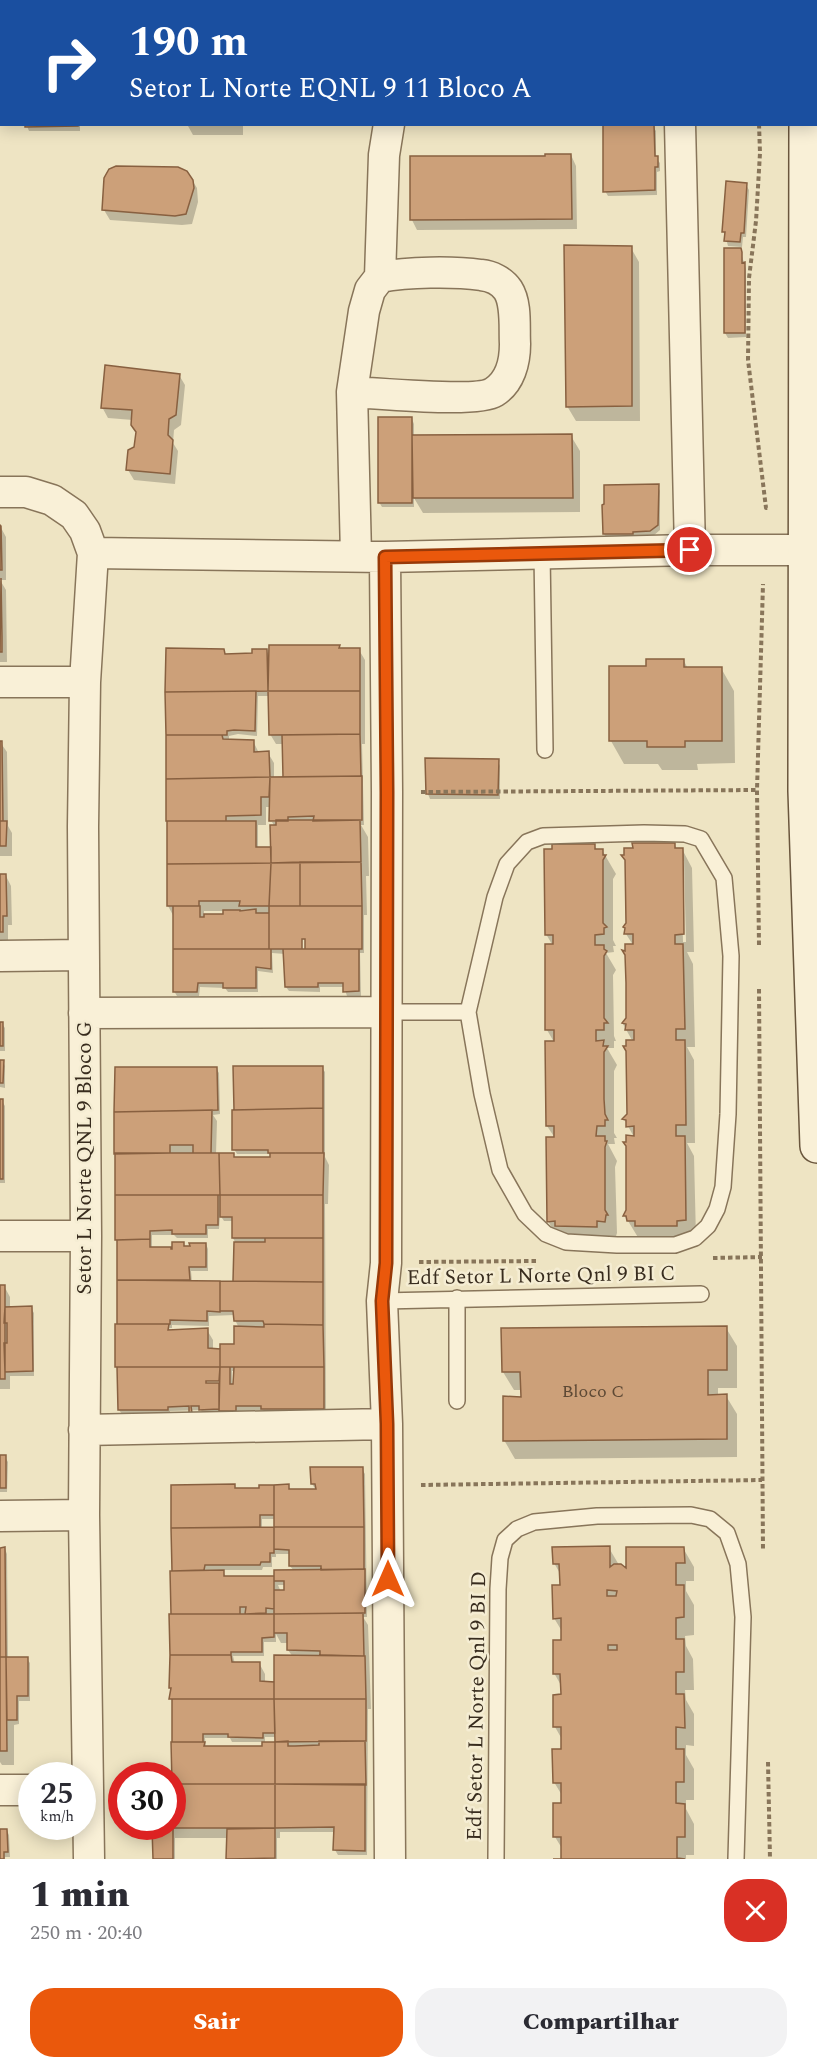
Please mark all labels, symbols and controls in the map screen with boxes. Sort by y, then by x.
text: 190 m [129,11,248,74]
icon: right [30,24,108,102]
text: Setor L Norte EQNL 9 11 Bloco A [129,68,532,110]
pin [664,524,715,575]
icon: arrive [673,533,706,566]
street label: Setor L Norte QNL 9 Bloco G [69,1021,101,1295]
street label: Edf Setor L Norte Qnl 9 BI C [406,1258,676,1294]
house number: Bloco C [562,1378,624,1405]
position arrow [356,1547,420,1611]
street label: Edf Setor L Norte Qnl 9 BI D [459,1571,495,1841]
speed limit sign: 30 [108,1762,186,1840]
text: 25 [40,1771,74,1817]
text: km/h [40,1805,74,1828]
text: 1 min [30,1868,130,1923]
button: close [724,1879,787,1942]
text: 250 m · 20:40 [30,1918,142,1948]
button: Sair [30,1988,403,2057]
button: Compartilhar [415,1988,787,2057]

